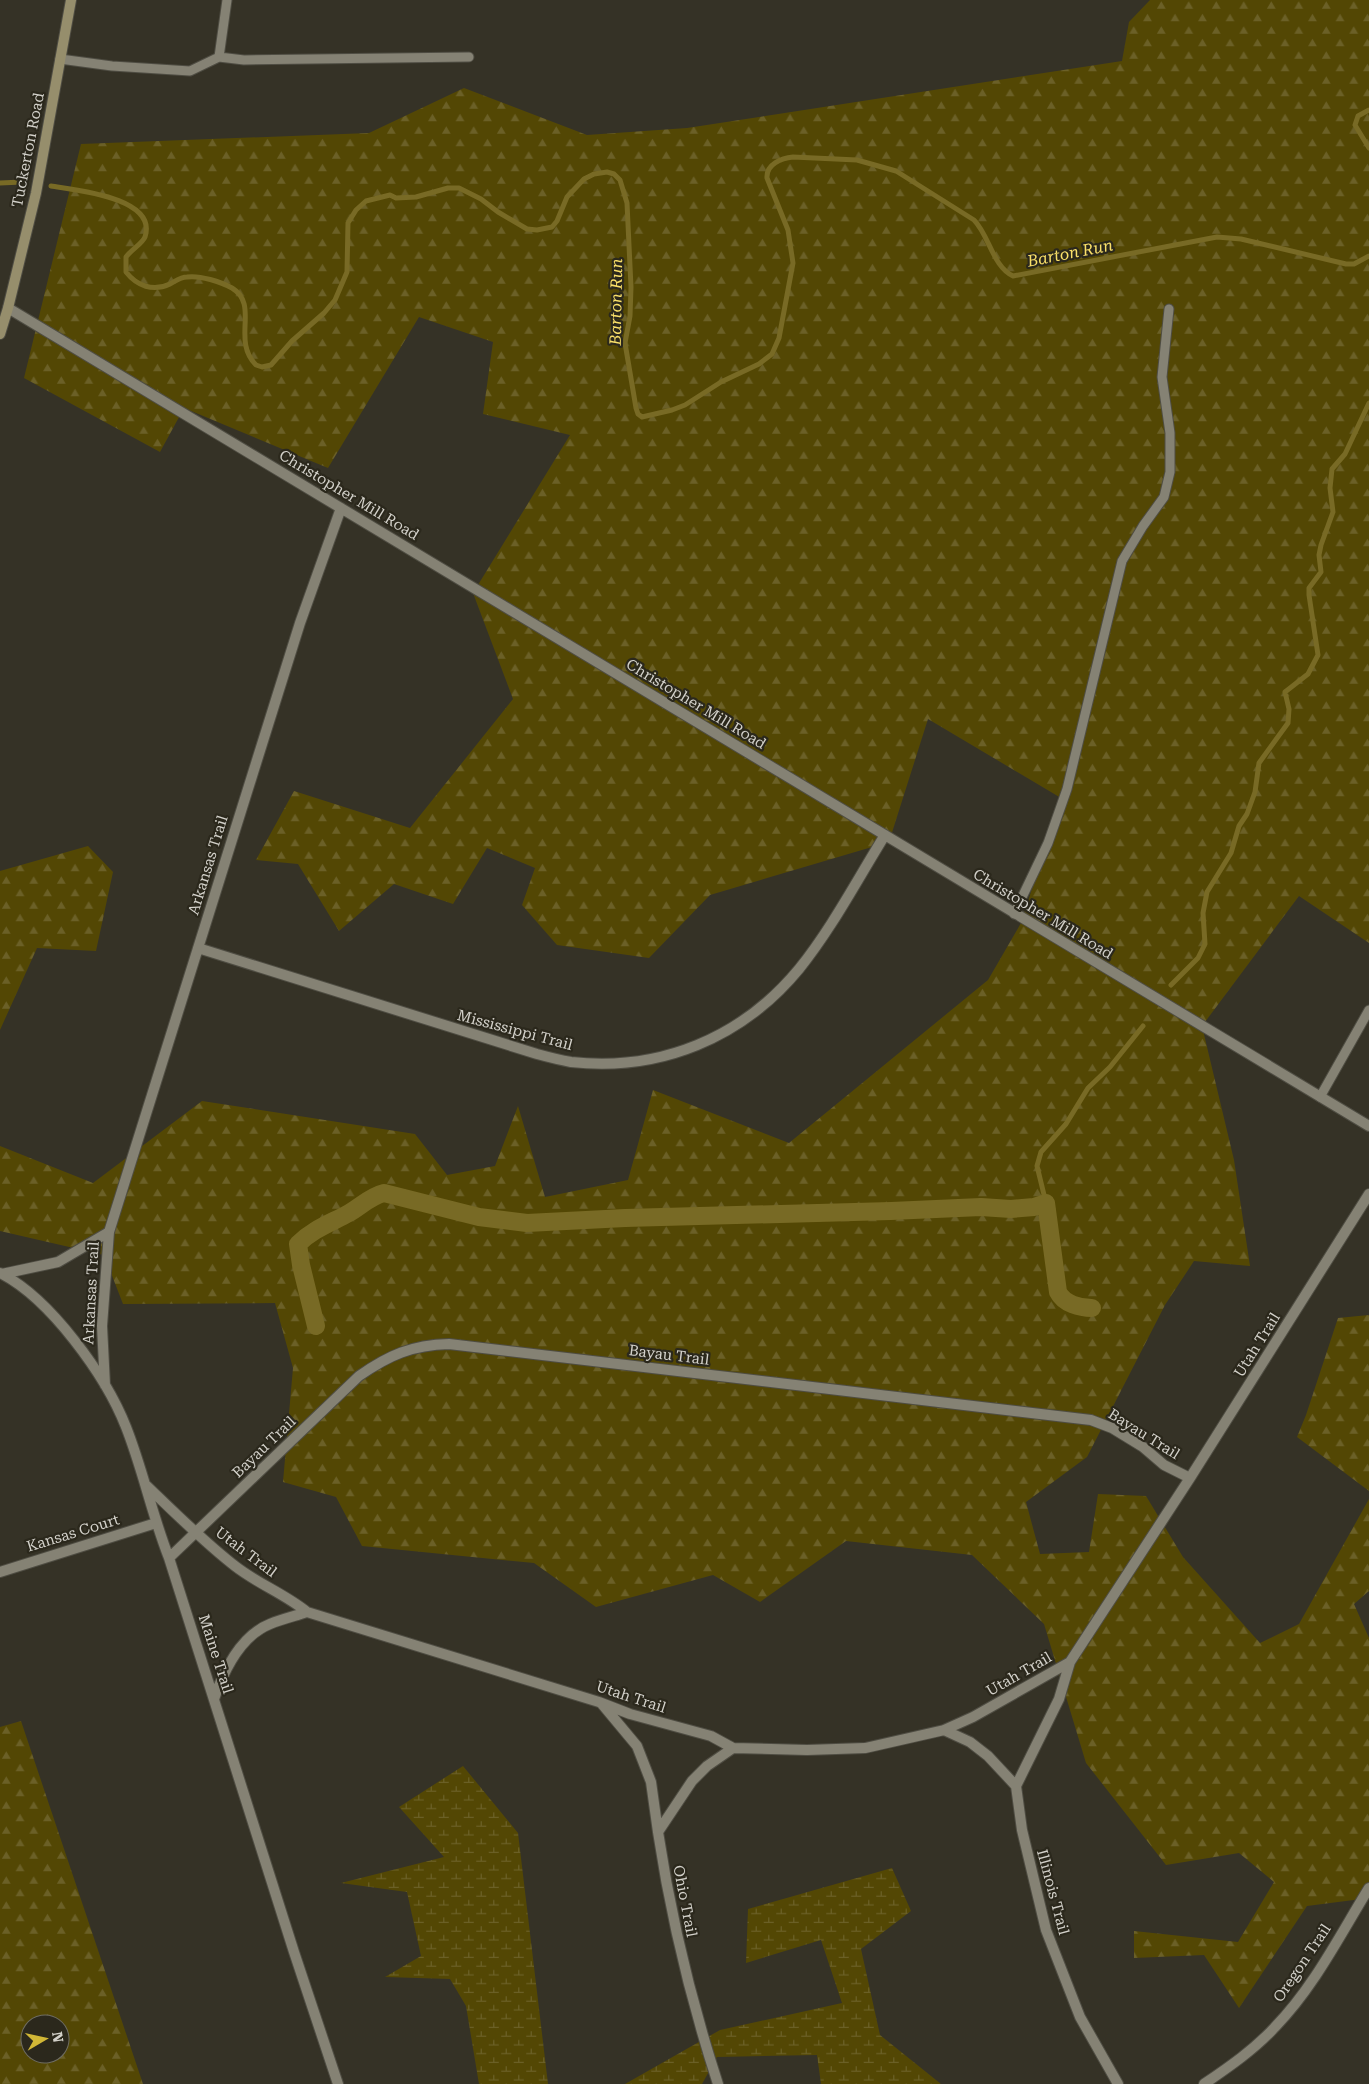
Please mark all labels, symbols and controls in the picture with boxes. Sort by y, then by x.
street label: Tuckerton Road [8,91,48,209]
water label: Barton Run [1025,235,1115,271]
water label: Barton Run [606,258,626,347]
street label: Christopher Mill Road [276,446,423,544]
street label: Christopher Mill Road [623,655,770,753]
street label: Arkansas Trail [184,813,232,917]
street label: Christopher Mill Road [970,865,1117,963]
street label: Mississippi Trail [455,1006,575,1054]
street label: Arkansas Trail [79,1241,103,1345]
street label: Utah Trail [1230,1309,1284,1380]
street label: Bayau Trail [628,1341,711,1369]
street label: Bayau Trail [1105,1405,1183,1463]
street label: Bayau Trail [229,1412,300,1482]
street label: Kansas Court [24,1510,122,1556]
street label: Utah Trail [212,1523,281,1581]
street label: Maine Trail [195,1612,237,1696]
street label: Utah Trail [983,1648,1055,1700]
street label: Utah Trail [594,1677,669,1717]
street label: Illinois Trail [1033,1847,1073,1937]
street label: Ohio Trail [669,1864,701,1939]
street label: Oregon Trail [1269,1920,1335,2005]
north arrow [20,2014,70,2064]
text: N [49,2030,67,2044]

